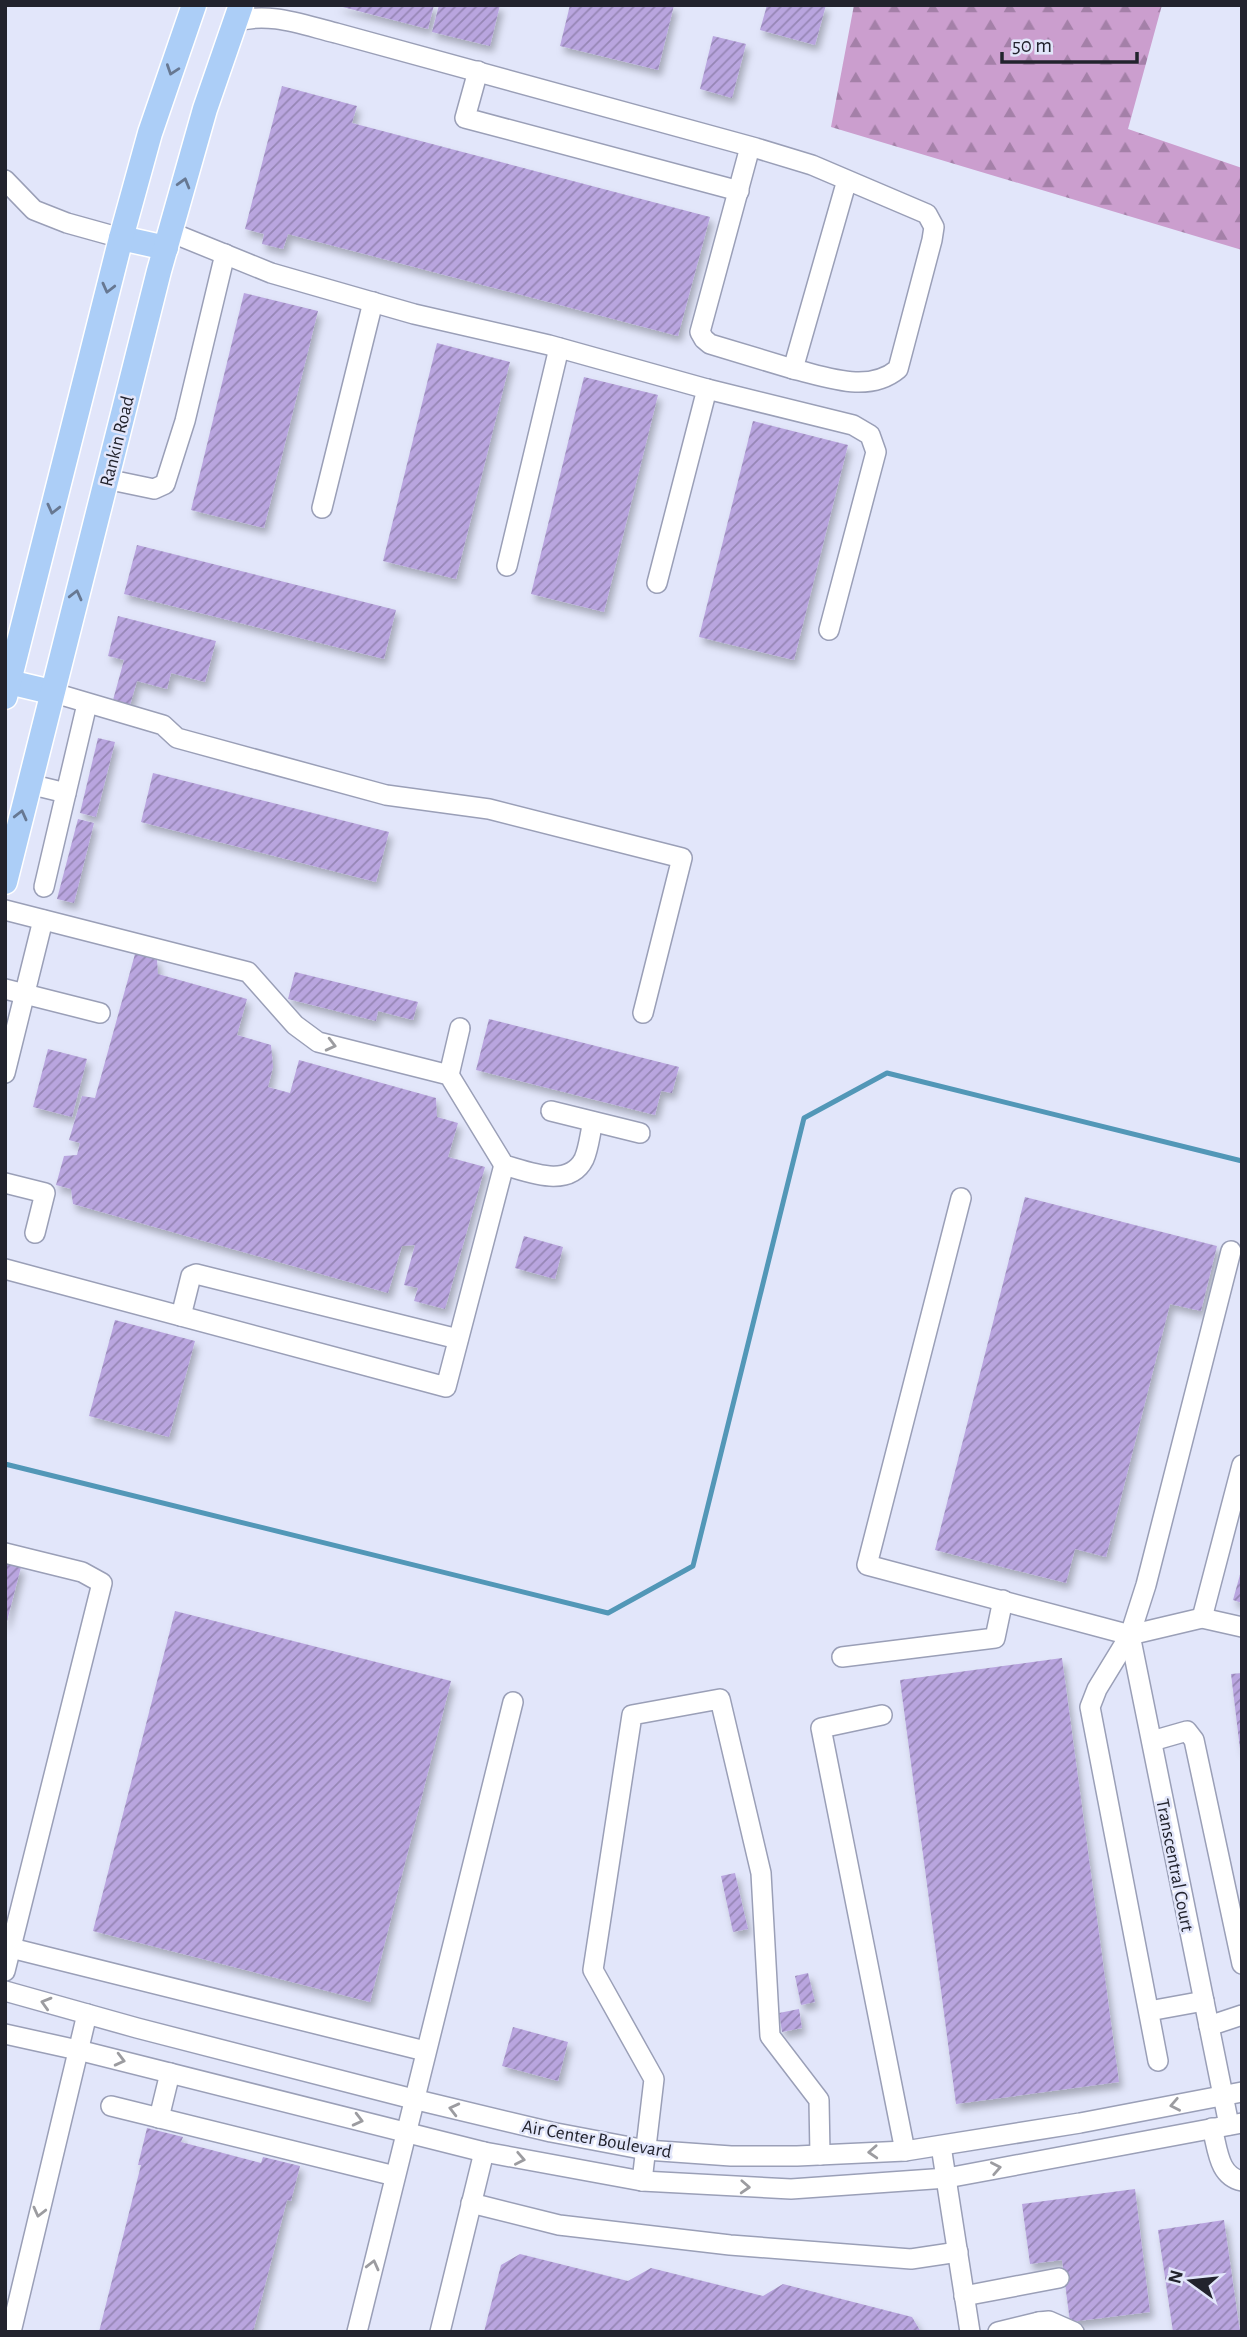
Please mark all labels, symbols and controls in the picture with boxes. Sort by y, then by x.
scale bar [1002,21,1137,65]
text: 50 m [1012,35,1052,56]
one-way arrow [166,63,180,75]
one-way arrow [176,177,191,189]
one-way arrow [102,282,116,294]
street label: Rankin Road [97,394,138,489]
one-way arrow [47,503,61,515]
one-way arrow [68,589,83,601]
one-way arrow [13,809,27,821]
one-way arrow [325,1037,337,1051]
street label: Transcentral Court [1152,1797,1197,1933]
one-way arrow [41,1996,53,2011]
one-way arrow [113,2052,125,2066]
one-way arrow [1169,2096,1181,2111]
one-way arrow [448,2103,460,2117]
one-way arrow [352,2112,364,2126]
street label: Air Center Boulevard [520,2117,673,2162]
one-way arrow [867,2145,878,2160]
one-way arrow [514,2150,526,2165]
one-way arrow [990,2162,1002,2177]
one-way arrow [740,2179,751,2194]
one-way arrow [33,2206,48,2218]
north arrow [1156,2246,1226,2316]
one-way arrow [365,2260,379,2272]
text: N [1165,2268,1187,2286]

